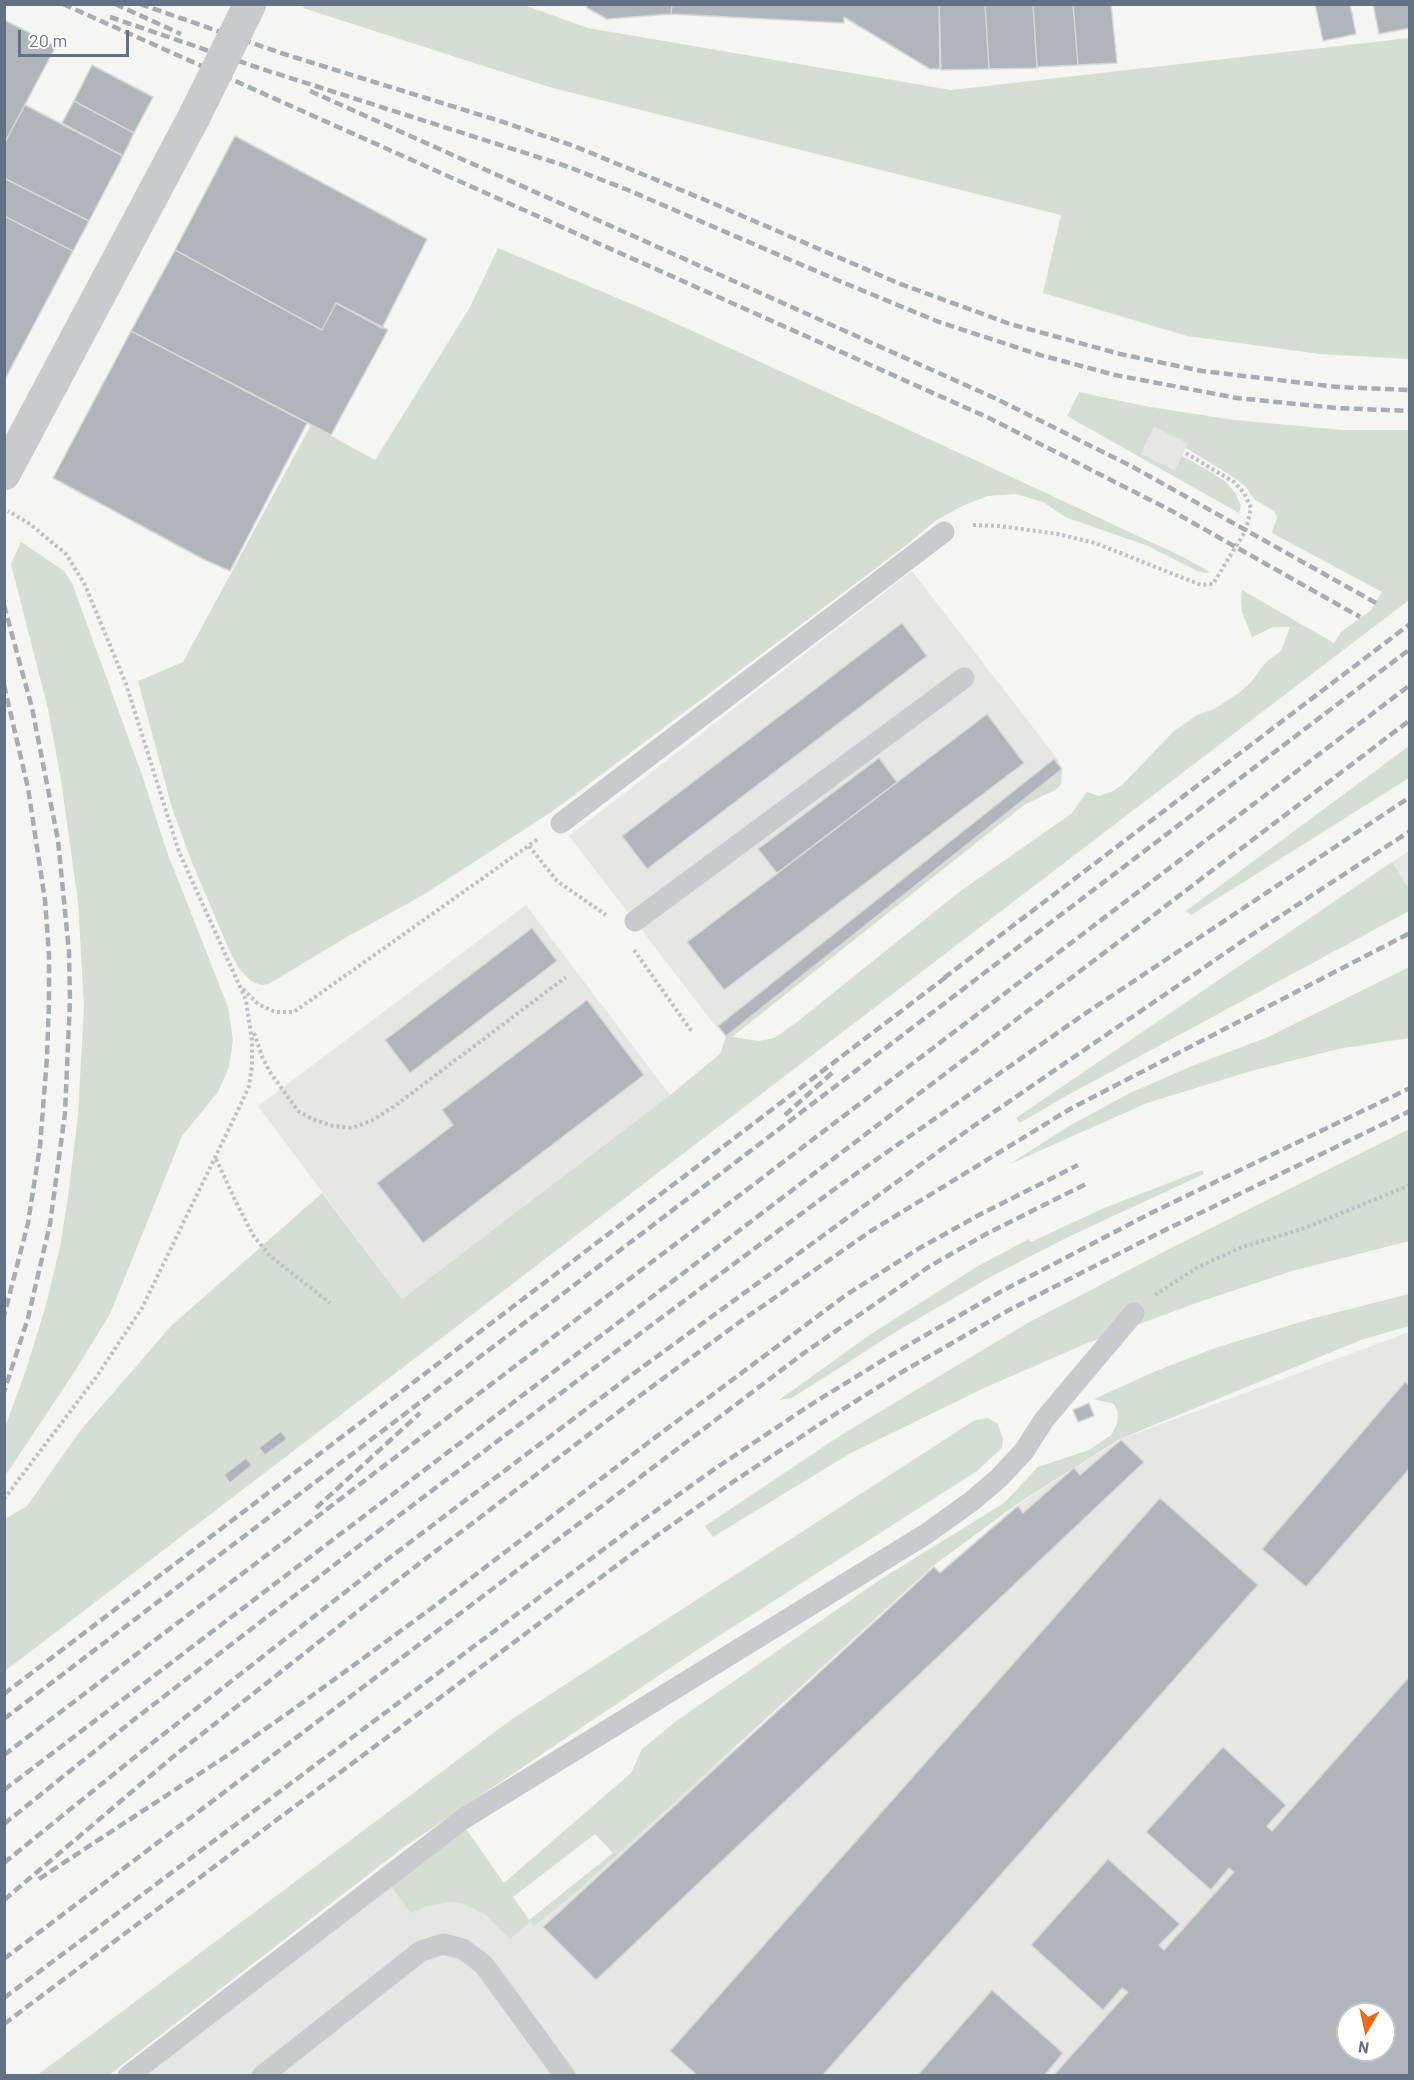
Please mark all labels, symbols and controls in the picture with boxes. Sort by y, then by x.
scale bar [21,18,132,56]
text: 20 m [29,29,67,51]
north arrow [1336,2002,1396,2062]
text: N [1357,2038,1370,2059]

